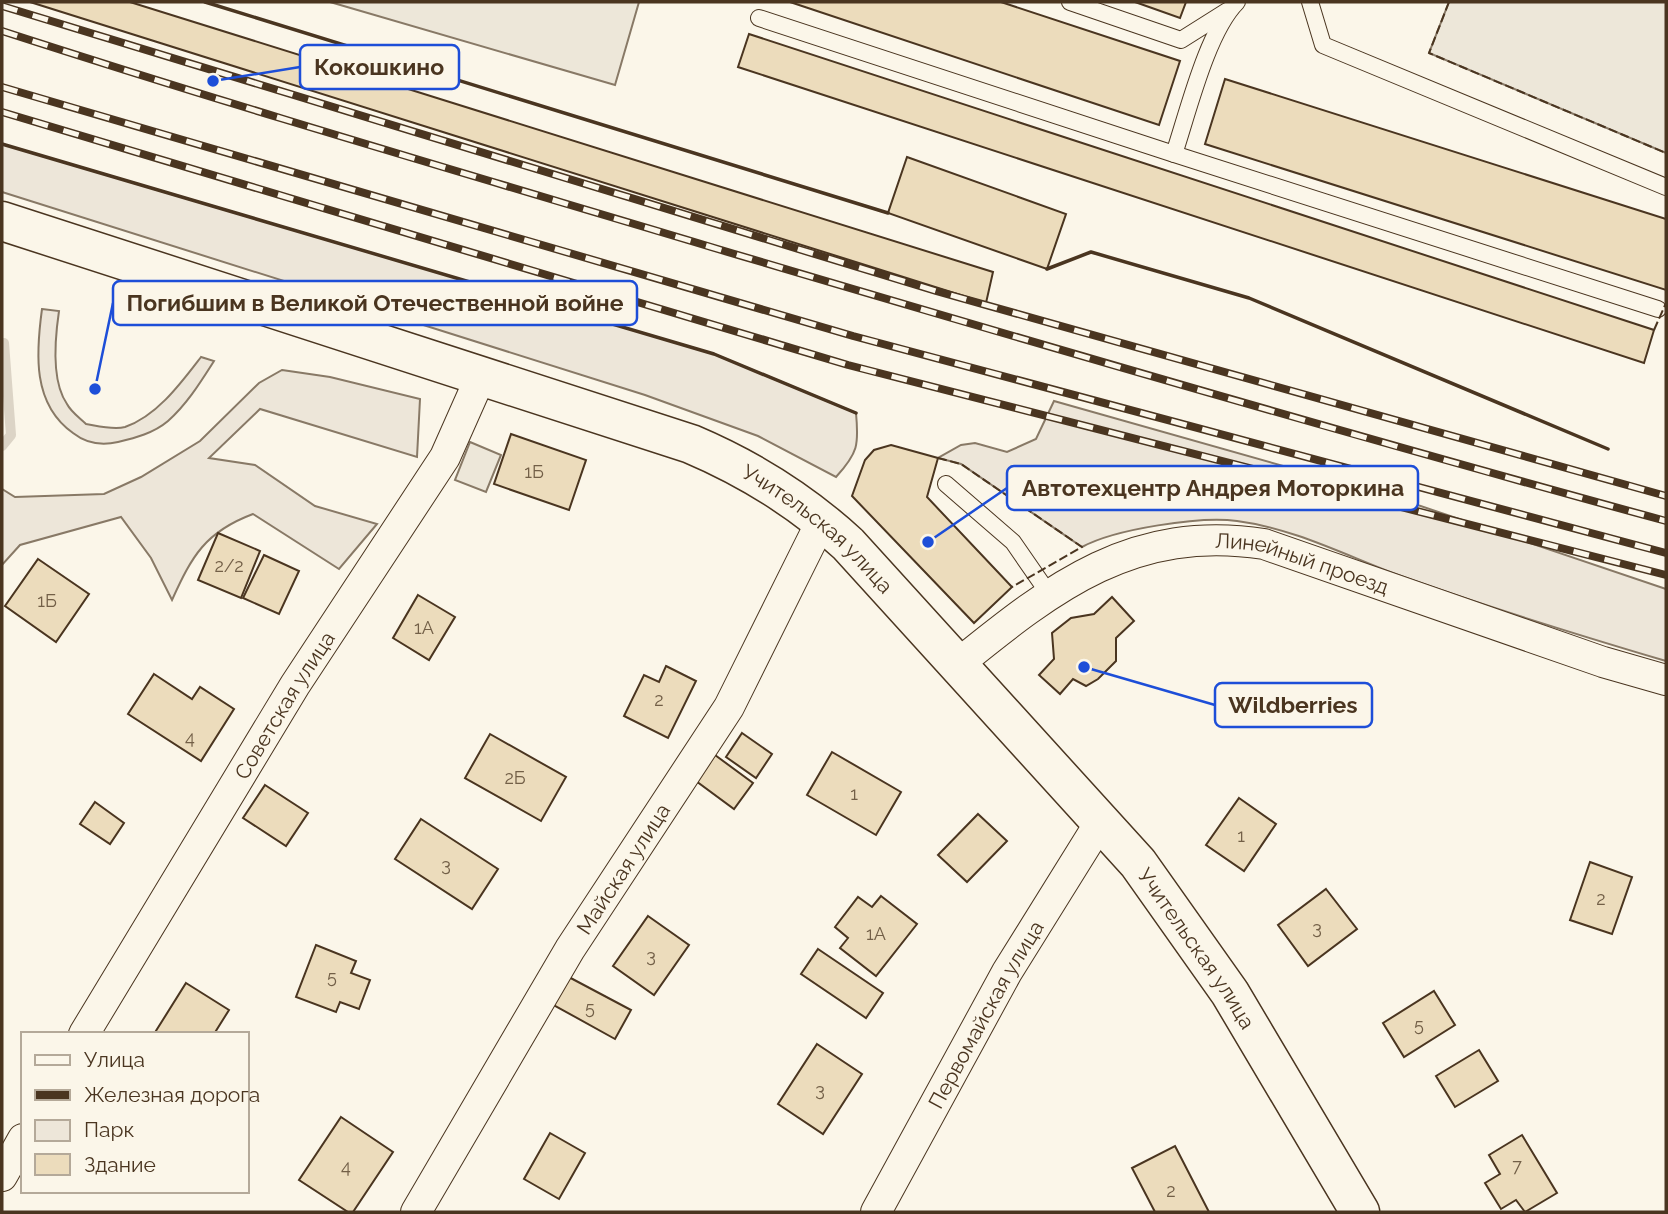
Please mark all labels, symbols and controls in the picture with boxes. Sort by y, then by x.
callout: Кокошкино [300,45,459,89]
text: Кокошкино [314,53,444,80]
callout: Погибшим в Великой Отечественной войне [113,281,637,325]
text: Погибшим в Великой Отечественной войне [127,289,624,316]
street label: Учительская улица [738,459,899,598]
house number: 1Б [524,461,544,482]
callout: Автотехцентр Андрея Моторкина [1007,466,1418,510]
text: Автотехцентр Андрея Моторкина [1022,474,1404,501]
street label: Линейный проезд [1215,528,1392,599]
house number: 2/2 [214,555,244,576]
house number: 1Б [37,590,57,611]
house number: 1А [414,617,434,638]
street label: Советская улица [229,626,339,784]
callout: Wildberries [1215,683,1372,727]
house number: 2 [654,689,664,710]
text: Wildberries [1228,691,1358,718]
house number: 4 [185,727,195,748]
house number: 2Б [504,767,526,788]
house number: 1 [850,783,858,804]
street label: Майская улица [571,799,675,939]
house number: 1 [1237,825,1245,846]
house number: 3 [441,854,451,875]
street label: Учительская улица [1133,863,1261,1033]
house number: 2 [1596,888,1606,909]
street label: Первомайская улица [923,916,1048,1113]
house number: 3 [1312,917,1322,938]
house number: 1А [866,923,886,944]
house number: 3 [646,945,656,966]
house number: 5 [327,966,337,987]
house number: 5 [585,997,595,1018]
house number: 5 [1414,1014,1424,1035]
legend [21,1032,248,1193]
text: Улица [84,1047,145,1072]
house number: 3 [815,1079,825,1100]
text: Железная дорога [84,1082,260,1107]
text: Парк [84,1117,134,1142]
text: Здание [84,1152,156,1177]
house number: 7 [1512,1155,1522,1176]
house number: 4 [341,1156,351,1177]
house number: 2 [1166,1180,1176,1201]

